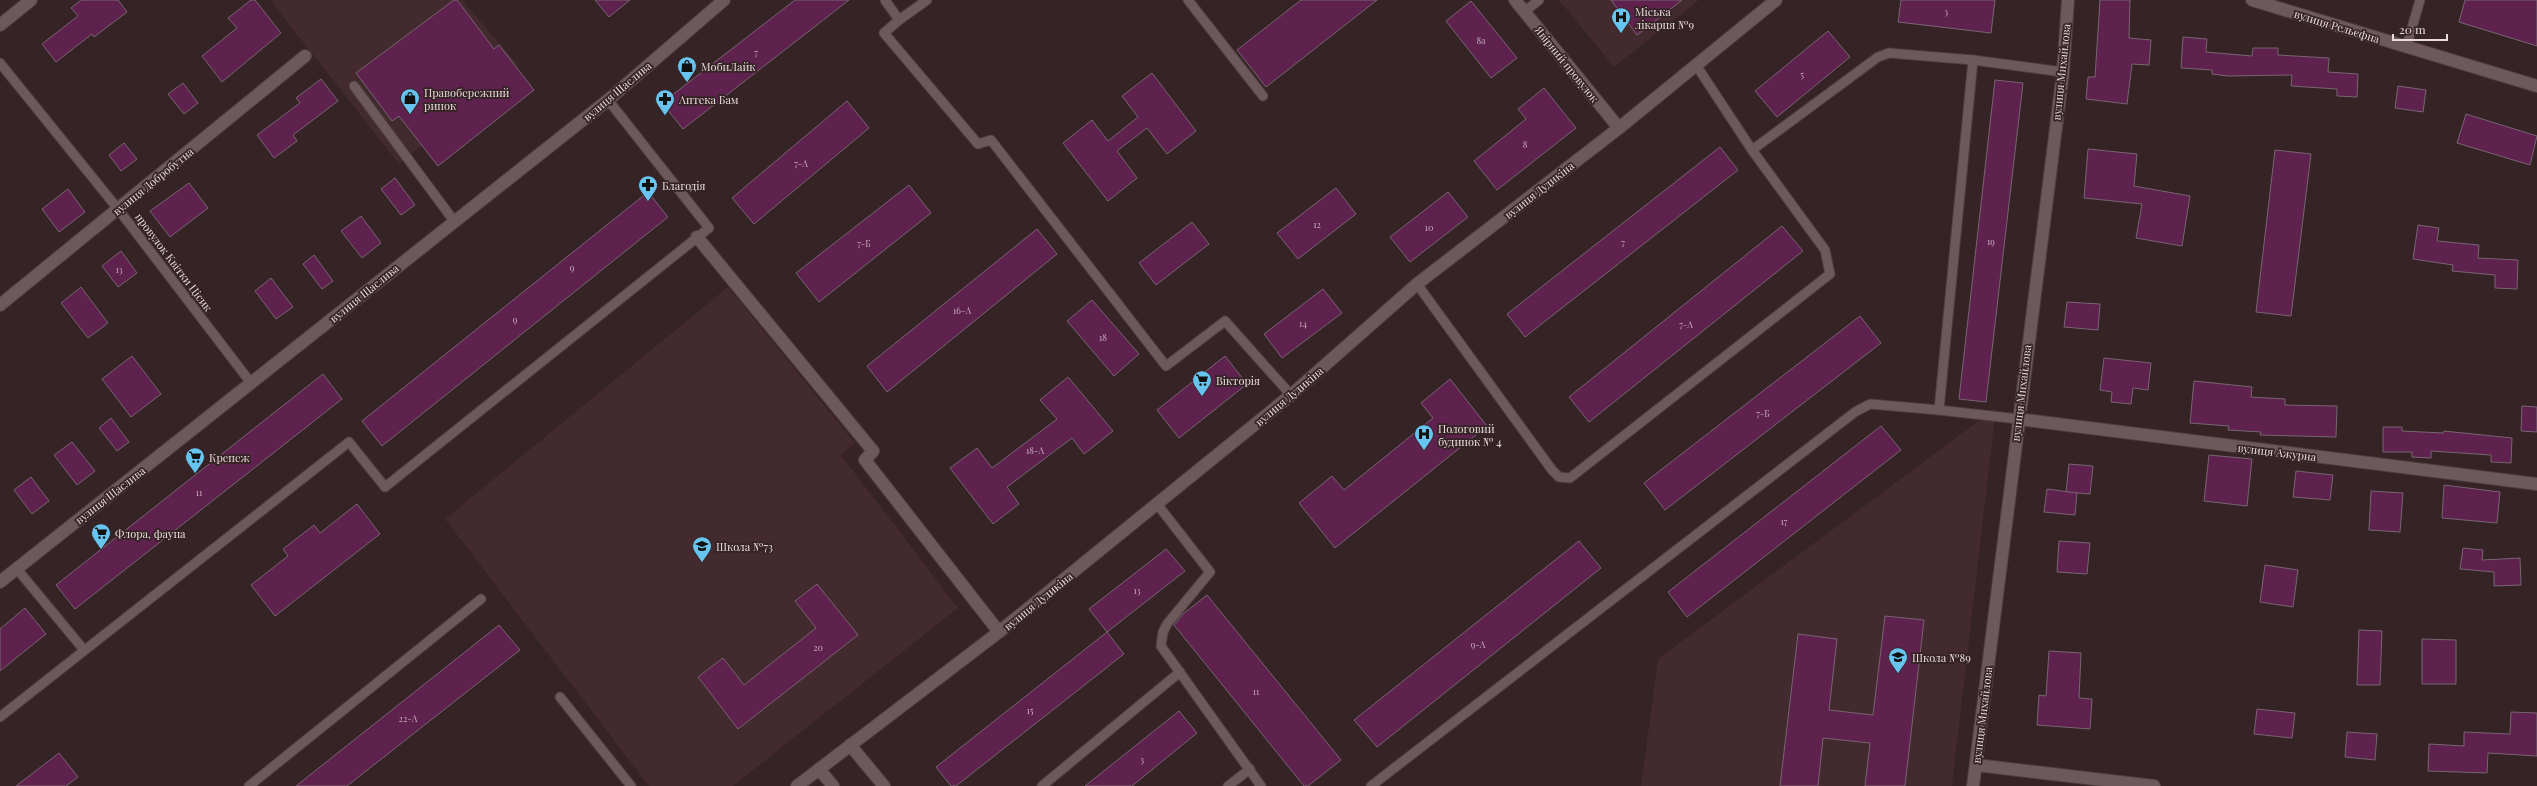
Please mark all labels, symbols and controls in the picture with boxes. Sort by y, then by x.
place label: Міська лікарня №9 [1635,4,1695,32]
house number: 3 [1944,5,1948,17]
hospital icon: Міська лікарня №9 [1610,6,1632,34]
street label: вулиця Рельєфна [2292,6,2382,46]
scale bar [2393,16,2447,42]
text: 20 m [2399,21,2426,37]
street label: Явірний провулок [1531,22,1603,106]
street label: вулиця Михайлова [2048,22,2074,121]
house number: 8а [1476,34,1486,46]
house number: 7 [754,46,758,58]
shop icon: МобиЛайк [676,55,698,83]
street label: вулиця Щаслива [580,58,655,124]
place label: МобиЛайк [701,59,756,74]
house number: 5 [1800,68,1804,80]
place label: Правобережний ринок [424,85,510,113]
shop icon: Правобережний ринок [399,87,421,115]
pharmacy icon: Аптека Бам [654,88,676,116]
place label: Аптека Бам [678,92,739,107]
house number: 8 [1523,138,1528,150]
street label: вулиця Добробутна [109,143,197,218]
house number: 7-А [794,157,808,169]
street label: вулиця Дудикіна [1501,158,1577,222]
pharmacy icon: Благодія [637,174,659,202]
place label: Благодія [662,178,706,193]
street label: провулок Квітки Цісик [132,210,216,315]
house number: 12 [1313,218,1321,230]
house number: 10 [1425,221,1433,233]
house number: 19 [1987,235,1995,247]
house number: 7 [1621,236,1625,248]
house number: 7-Б [857,237,871,249]
street label: вулиця Щаслива [326,260,402,326]
house number: 9 [570,261,575,273]
house number: 13 [115,263,123,275]
house number: 16-А [953,304,971,316]
house number: 9 [513,313,518,325]
house number: 14 [1299,317,1307,329]
house number: 7-А [1679,318,1693,330]
house number: 18 [1099,331,1107,343]
street label: вулиця Михайлова [2008,343,2034,442]
street label: вулиця Дудикіна [1252,363,1327,429]
supermarket icon: Вікторія [1191,369,1213,397]
place label: Вікторія [1216,373,1260,388]
house number: 7-Б [1756,407,1770,419]
place label: Пологовий будинок № 4 [1438,421,1502,449]
hospital icon: Пологовий будинок № 4 [1413,423,1435,451]
street label: вулиця Ажурна [2237,440,2318,464]
house number: 18-А [1026,444,1044,456]
supermarket icon: Крепеж [184,446,206,474]
place label: Крепеж [209,450,251,465]
street label: вулиця Щаслива [72,463,148,527]
house number: 11 [196,486,203,498]
house number: 17 [1781,515,1788,527]
supermarket icon: Флора, фауна [90,522,112,550]
place label: Флора, фауна [115,526,186,541]
school or university icon: Школа №73 [691,535,713,563]
place label: Школа №73 [716,539,773,554]
street label: вулиця Дудикіна [1000,568,1076,633]
house number: 13 [1133,584,1141,596]
house number: 9-А [1471,638,1486,650]
house number: 20 [813,641,823,653]
school or university icon: Школа №89 [1887,646,1909,674]
place label: Школа №89 [1912,650,1971,665]
street label: вулиця Михайлова [1969,665,1995,764]
house number: 11 [1253,685,1260,697]
house number: 15 [1027,704,1034,716]
house number: 22-А [399,712,418,724]
house number: 3 [1140,753,1144,765]

